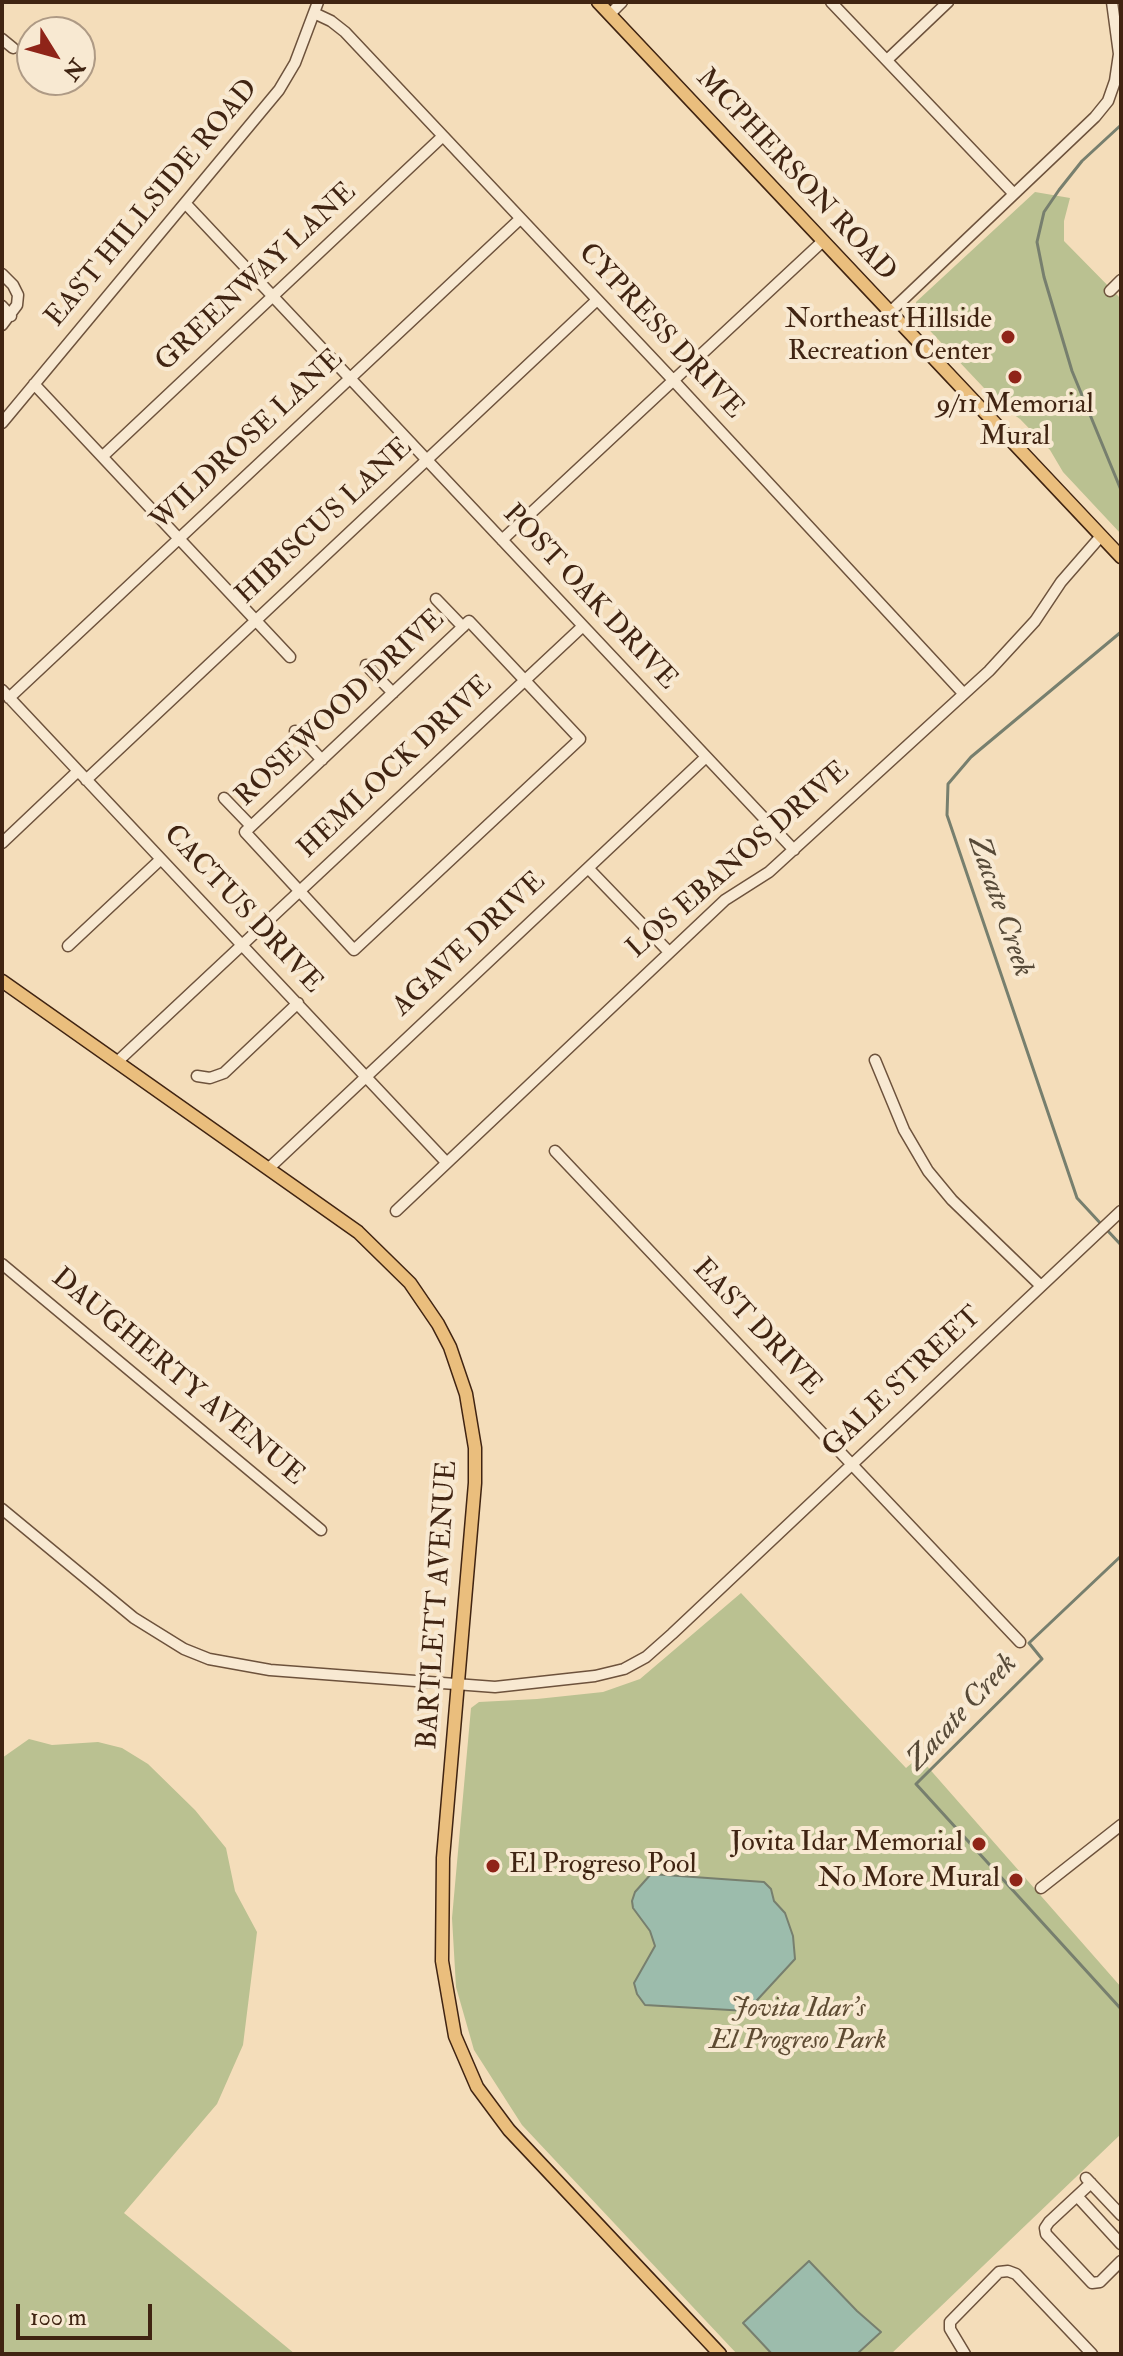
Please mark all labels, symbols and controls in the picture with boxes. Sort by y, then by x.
north arrow [16,16,96,96]
text: N [56,53,91,86]
street label: MCPHERSON ROAD [688,63,902,289]
street label: EAST HILLSIDE ROAD [40,73,266,335]
street label: GREENWAY LANE [150,176,364,380]
street label: CYPRESS DRIVE [570,237,750,427]
place label: Northeast Hillside Recreation Center [785,304,992,370]
marker: Northeast Hillside Recreation Center [999,328,1017,346]
street label: WILDROSE LANE [145,343,351,539]
marker: 9/11 Memorial Mural [1006,368,1024,386]
place label: 9/11 Memorial Mural [936,389,1094,455]
street label: HIBISCUS LANE [230,432,420,612]
street label: POST OAK DRIVE [495,498,683,698]
street label: ROSEWOOD DRIVE [230,603,452,815]
street label: HEMLOCK DRIVE [292,669,500,867]
street label: LOS EBANOS DRIVE [621,755,857,967]
street label: CACTUS DRIVE [155,819,329,1001]
water label: Zacate Creek [958,832,1040,982]
street label: AGAVE DRIVE [387,866,553,1024]
street label: EAST DRIVE [684,1253,828,1403]
street label: DAUGHERTY AVENUE [44,1262,310,1494]
street label: GALE STREET [817,1301,989,1465]
street label: BARTLETT AVENUE [412,1459,466,1751]
water label: Zacate Creek [900,1647,1026,1779]
place label: Jovita Idar Memorial [730,1827,963,1861]
marker: Jovita Idar Memorial [970,1835,988,1853]
place label: El Progreso Pool [509,1849,697,1883]
marker: El Progreso Pool [484,1857,502,1875]
place label: No More Mural [818,1863,1000,1897]
marker: No More Mural [1007,1871,1025,1889]
park label: Jovita Idar's El Progreso Park [709,1993,887,2059]
scale bar [20,2288,156,2338]
text: 100 m [30,2302,87,2333]

